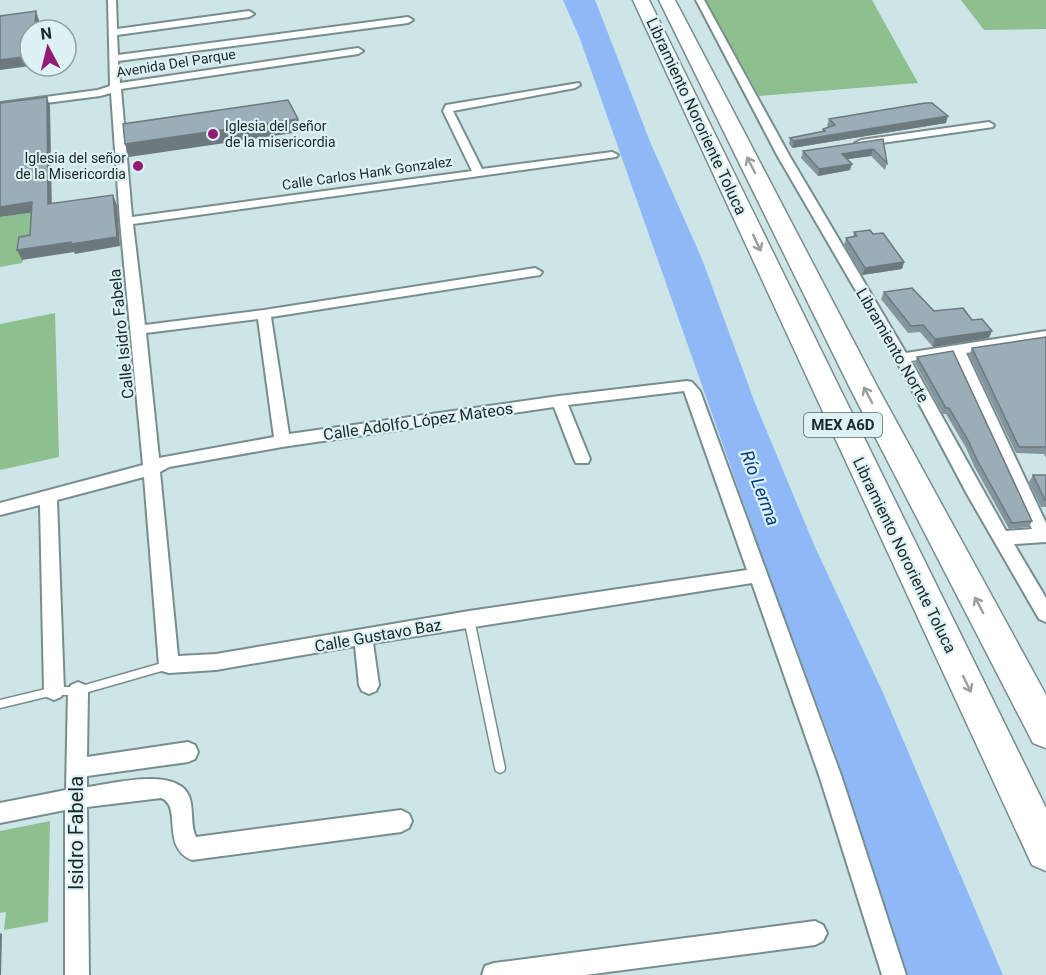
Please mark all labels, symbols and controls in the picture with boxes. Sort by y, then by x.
street label: Libramiento Nororiente Toluca [642,15,751,218]
north arrow [18,18,78,78]
text: N [39,23,53,44]
street label: Avenida Del Parque [115,46,237,80]
place label: Iglesia del señor de la misericordia [225,118,336,150]
marker: Iglesia del señor de la misericordia [206,127,220,141]
place label: Iglesia del señor de la Misericordia [15,150,126,182]
street label: Calle Carlos Hank Gonzalez [281,153,453,193]
one-way arrow [745,157,757,175]
marker: Iglesia del señor de la Misericordia [131,159,145,173]
one-way arrow [751,233,763,251]
street label: Calle Isidro Fabela [105,268,138,400]
street label: Libramiento Norte [852,285,933,406]
one-way arrow [862,387,874,405]
street label: Calle Adolfo López Mateos [322,399,514,444]
road number: MEX A6D [804,413,882,437]
water label: Río Lerma [737,447,784,528]
street label: Libramiento Nororiente Toluca [849,454,960,656]
one-way arrow [973,596,984,614]
street label: Calle Gustavo Baz [313,615,443,656]
one-way arrow [961,675,973,693]
street label: Isidro Fabela [64,776,88,890]

